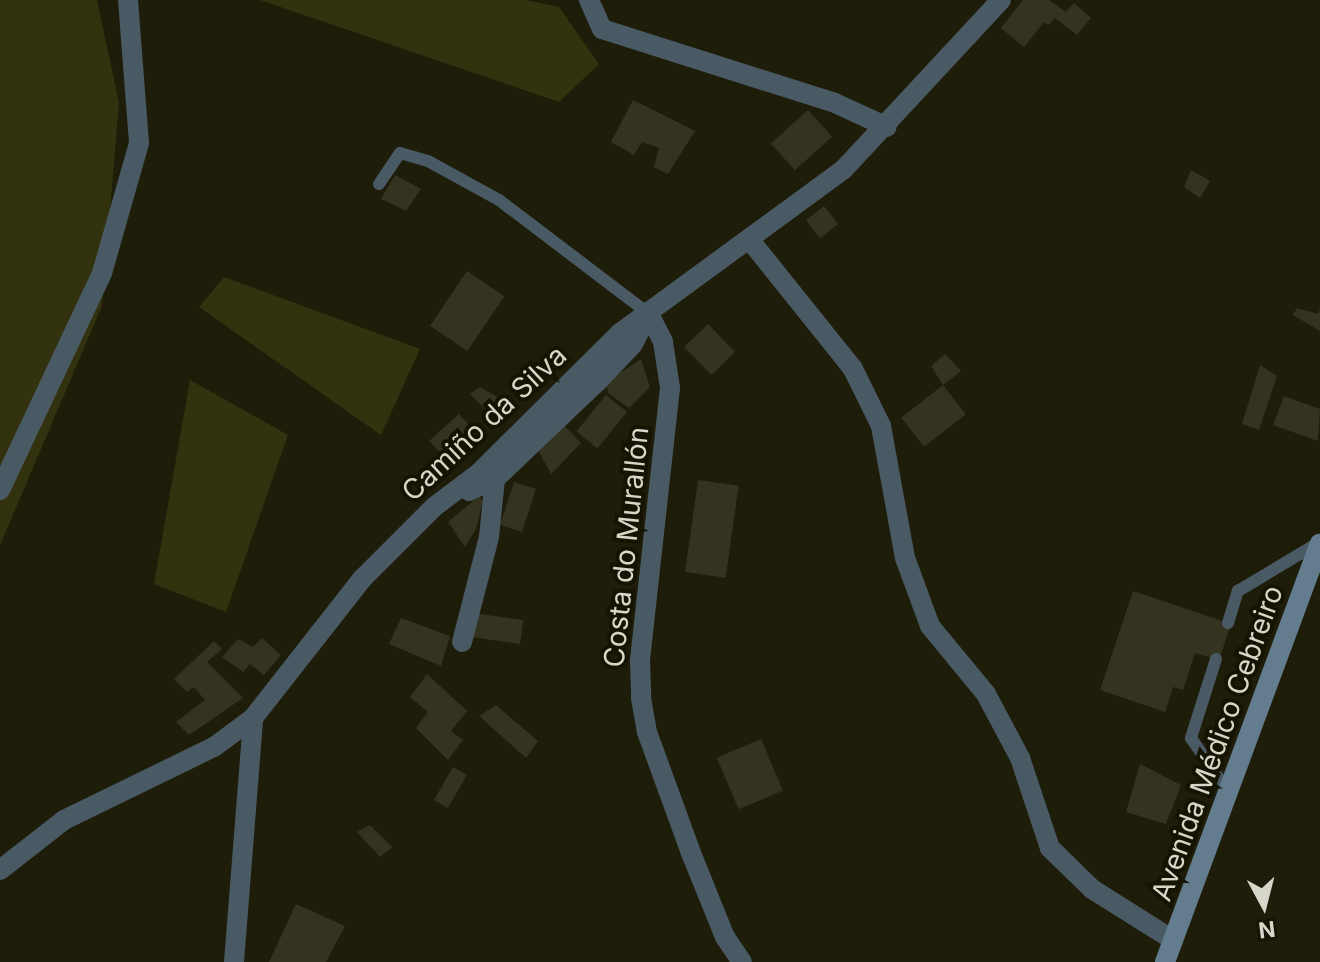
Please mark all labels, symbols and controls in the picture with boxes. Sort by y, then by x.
street label: Camiño da Silva [395,338,573,508]
street label: Costa do Murallón [597,425,655,669]
street label: Avenida Médico Cebreiro [1144,581,1290,905]
north arrow [1224,866,1304,946]
text: N [1257,916,1277,944]

